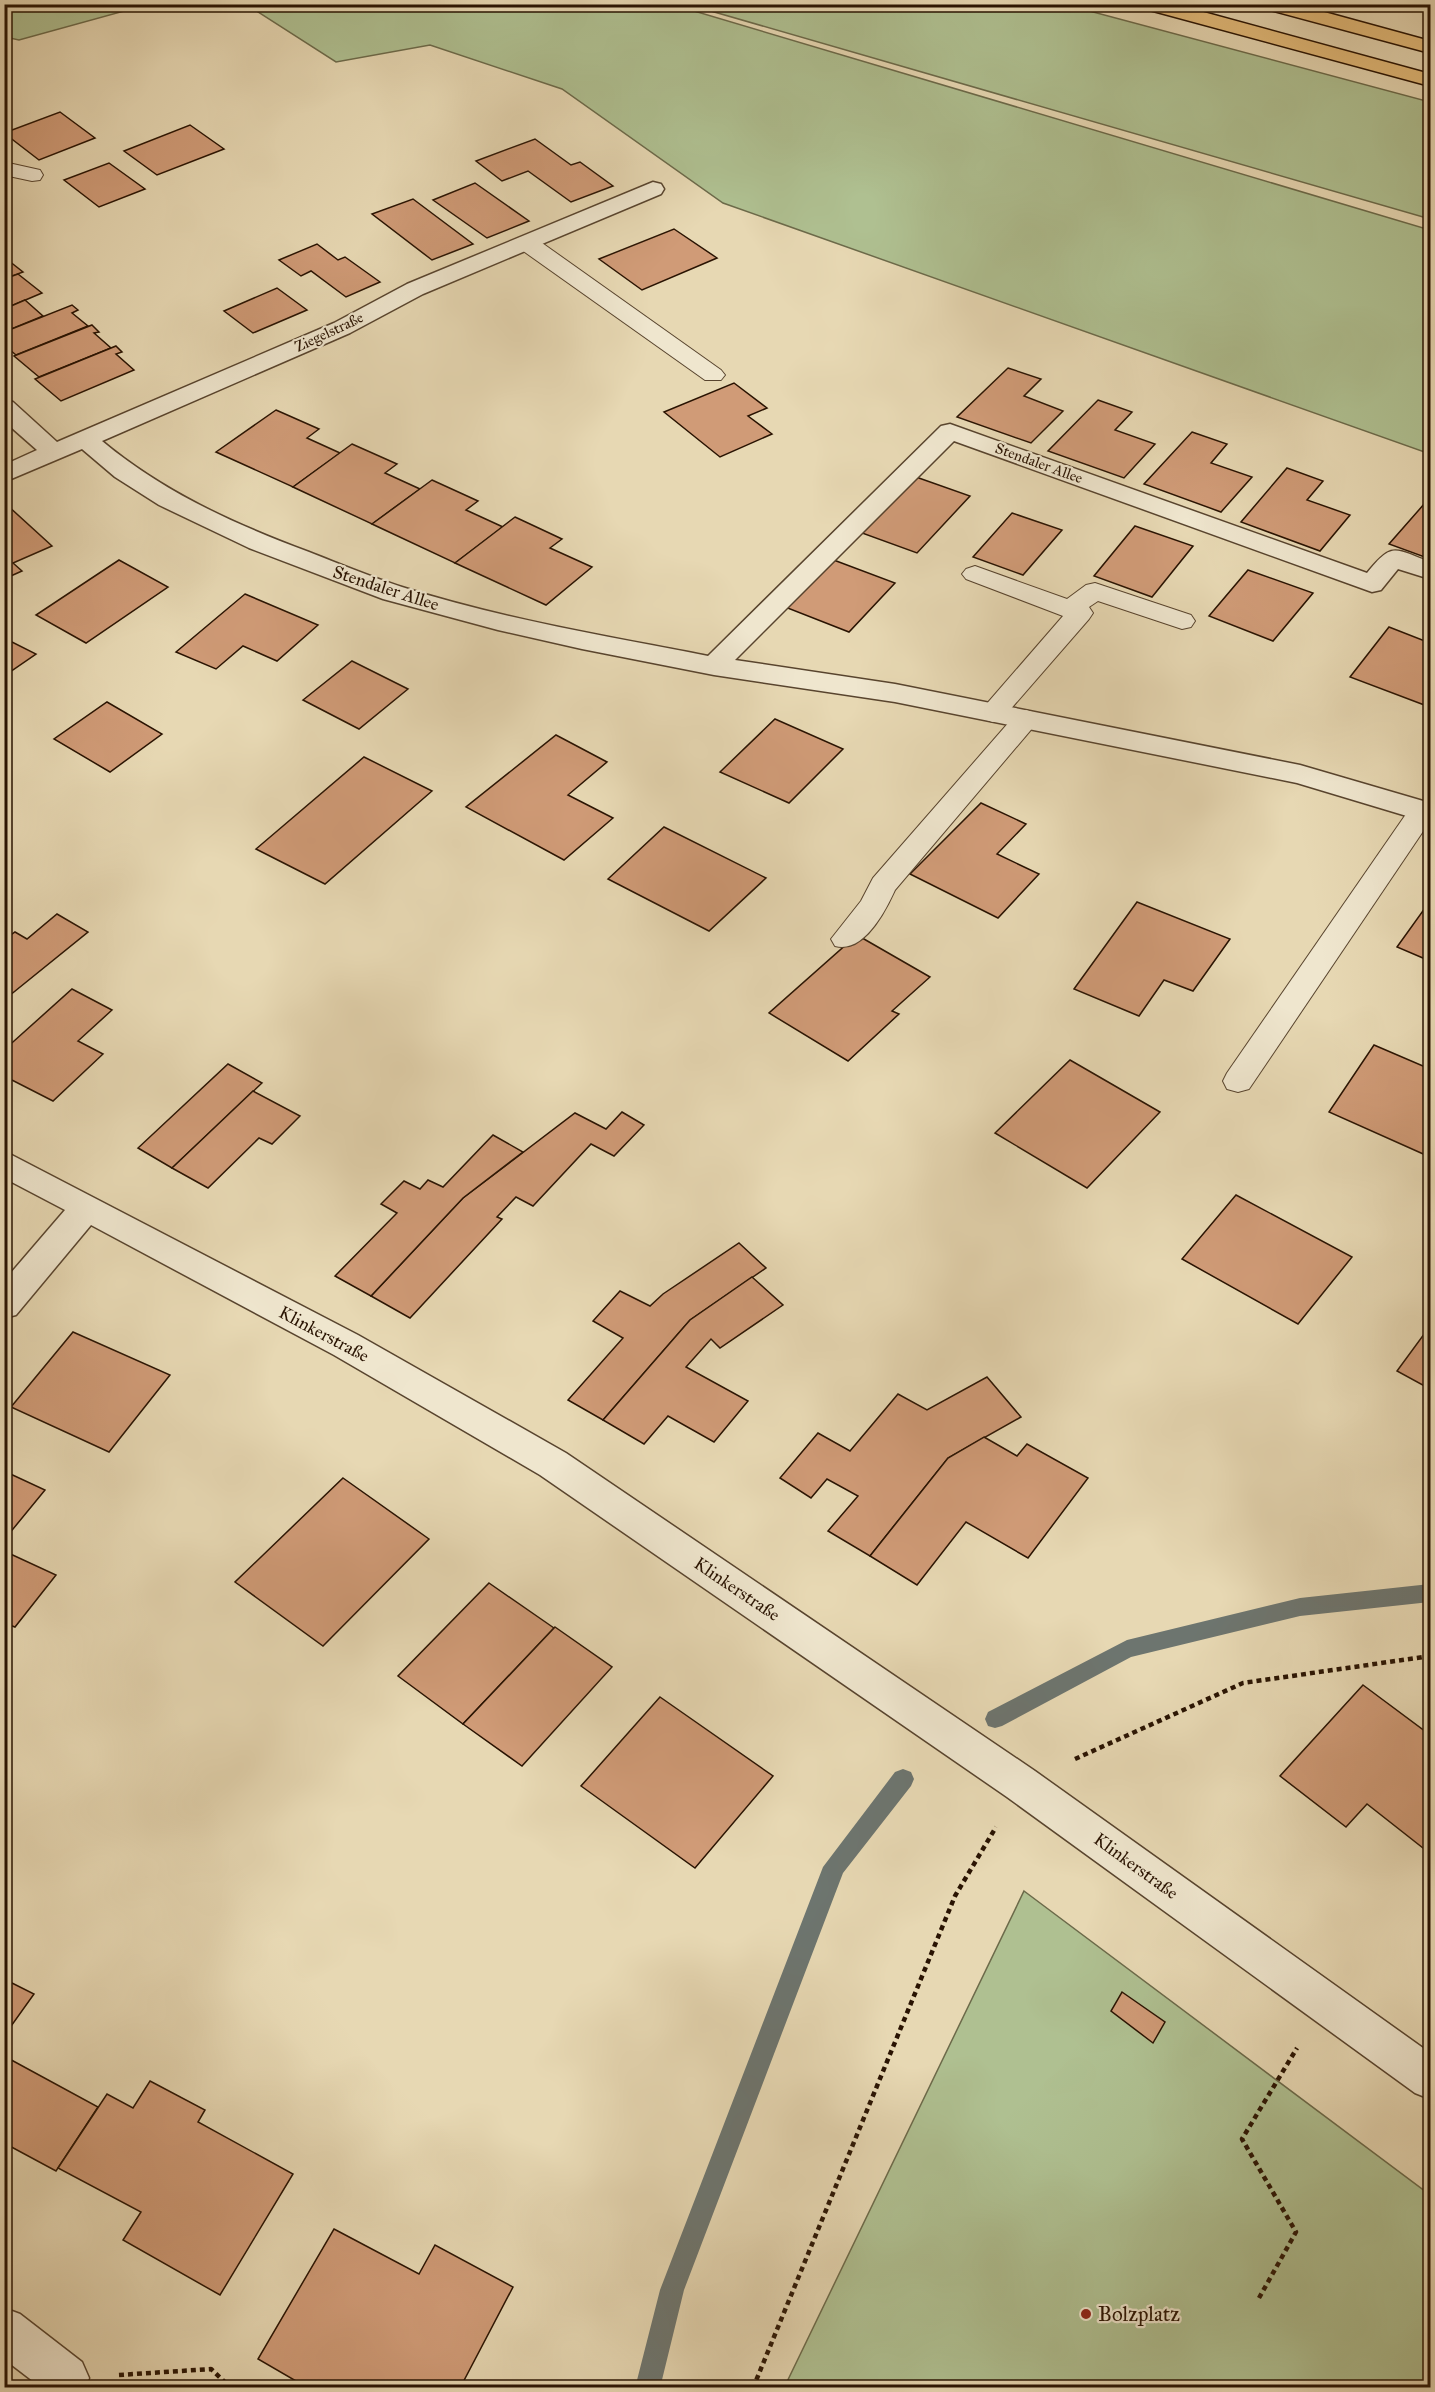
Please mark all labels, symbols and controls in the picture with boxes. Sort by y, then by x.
street label: Ziegelstraße [292,308,366,356]
street label: Stendaler Allee [993,439,1085,487]
street label: Stendaler Allee [330,560,442,616]
street label: Klinkerstraße [275,1301,373,1367]
street label: Klinkerstraße [690,1552,784,1626]
street label: Klinkerstraße [1090,1828,1182,1904]
place label: Bolzplatz [1098,2301,1180,2327]
marker: Bolzplatz [1079,2307,1093,2321]

